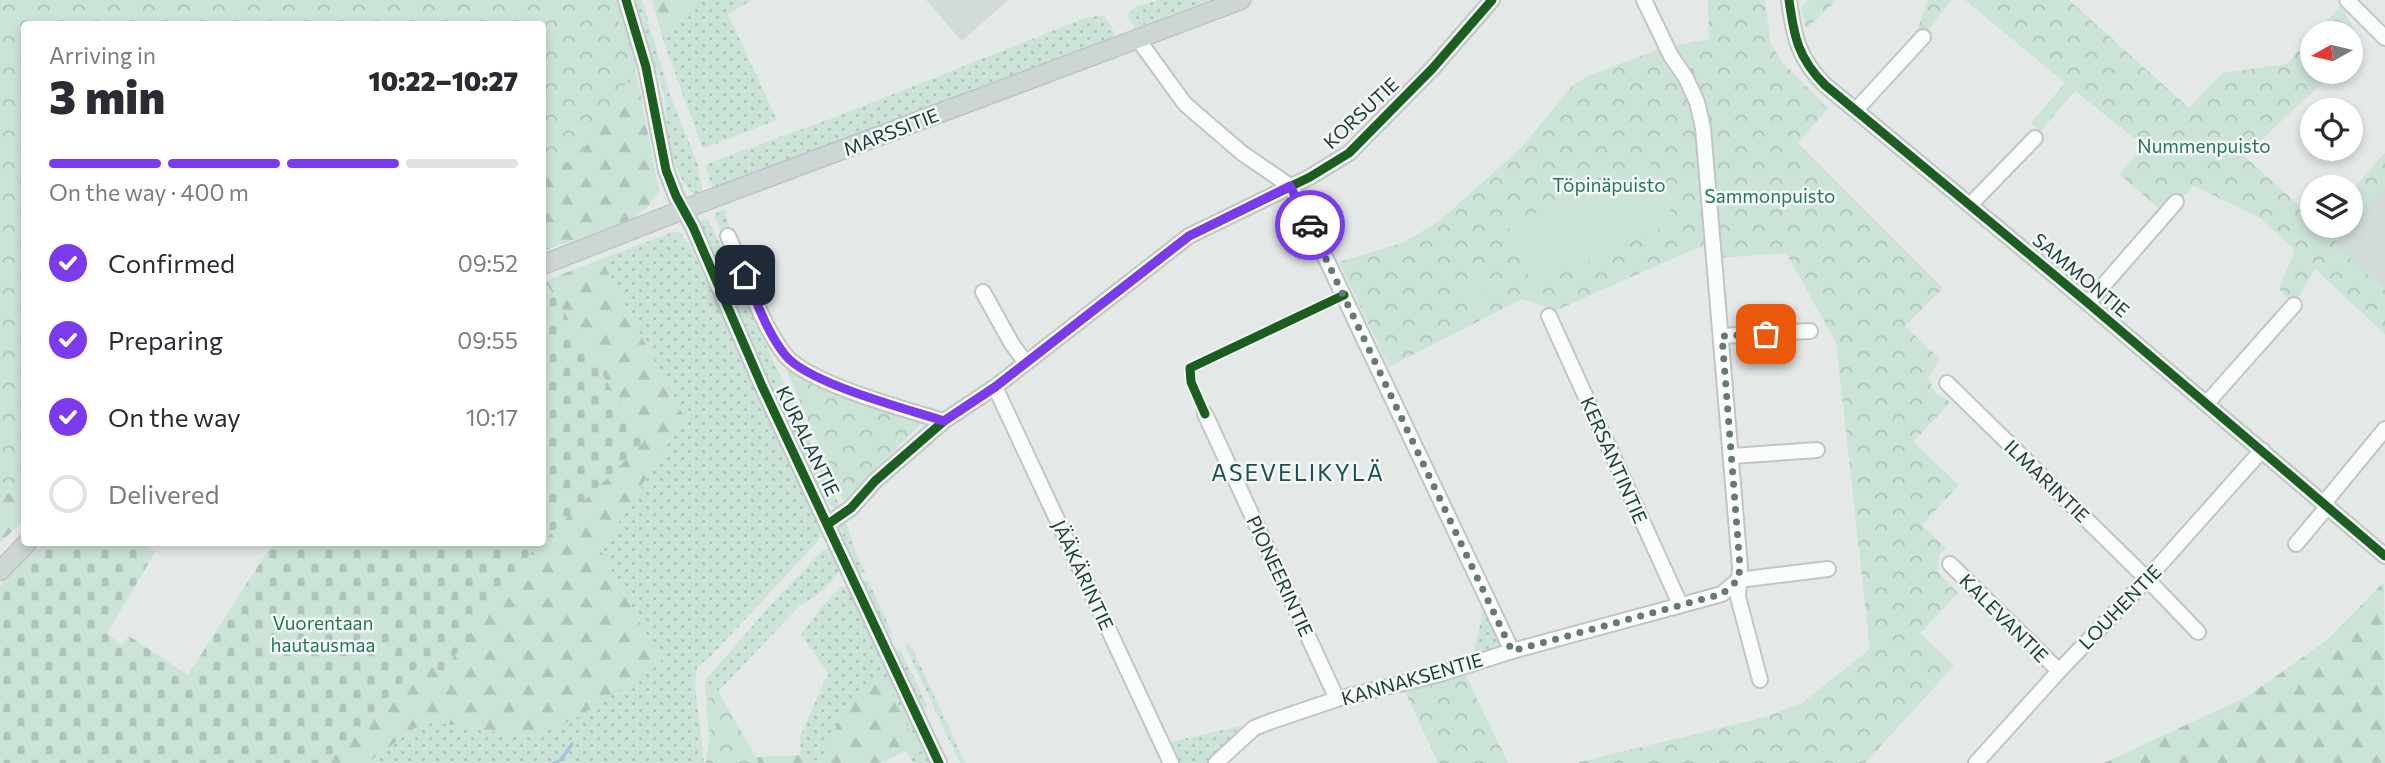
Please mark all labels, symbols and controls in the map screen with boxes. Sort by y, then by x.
north arrow [2300,21,2362,84]
map controls [2300,21,2363,238]
text: Arriving in [49,41,156,69]
text: 10:22–10:27 [369,65,518,96]
text: 3 min [49,67,165,123]
street label: KORSUTIE [1318,72,1403,153]
button: locate [2300,98,2363,161]
street label: MARSSITIE [840,103,942,160]
park label: Nummenpuisto [2137,134,2271,157]
park label: Töpinäpuisto [1552,173,1666,196]
button: layers [2300,175,2363,238]
text: On the way · 400 m [49,178,249,206]
park label: Sammonpuisto [1705,184,1835,207]
courier [1275,190,1345,260]
icon: car [1291,206,1329,244]
street label: SAMMONTIE [2028,228,2134,322]
icon: check [49,244,87,282]
pin [715,245,775,305]
text: Confirmed [108,247,235,278]
text: 09:52 [458,249,518,277]
icon: home [726,256,764,294]
pin [1736,304,1796,364]
icon: bag [1747,315,1785,353]
icon: check [49,321,87,359]
text: Preparing [108,324,223,355]
text: 09:55 [457,326,518,354]
street label: KURALANTIE [772,382,845,500]
street label: KERSANTINTIE [1576,393,1653,527]
icon: check [49,398,87,436]
text: On the way [108,401,241,432]
text: 10:17 [466,403,518,431]
street label: ILMARINTIE [2000,435,2094,527]
district label: ASEVELIKYLÄ [1211,458,1385,486]
text: Delivered [108,478,219,509]
street label: PIONEERINTIE [1242,512,1319,640]
street label: JÄÄKÄRINTIE [1048,516,1119,633]
street label: LOUHENTIE [2074,560,2166,654]
street label: KALEVANTIE [1955,569,2053,667]
park label: Vuorentaan hautausmaa [271,611,375,656]
street label: KANNAKSENTIE [1339,647,1485,710]

